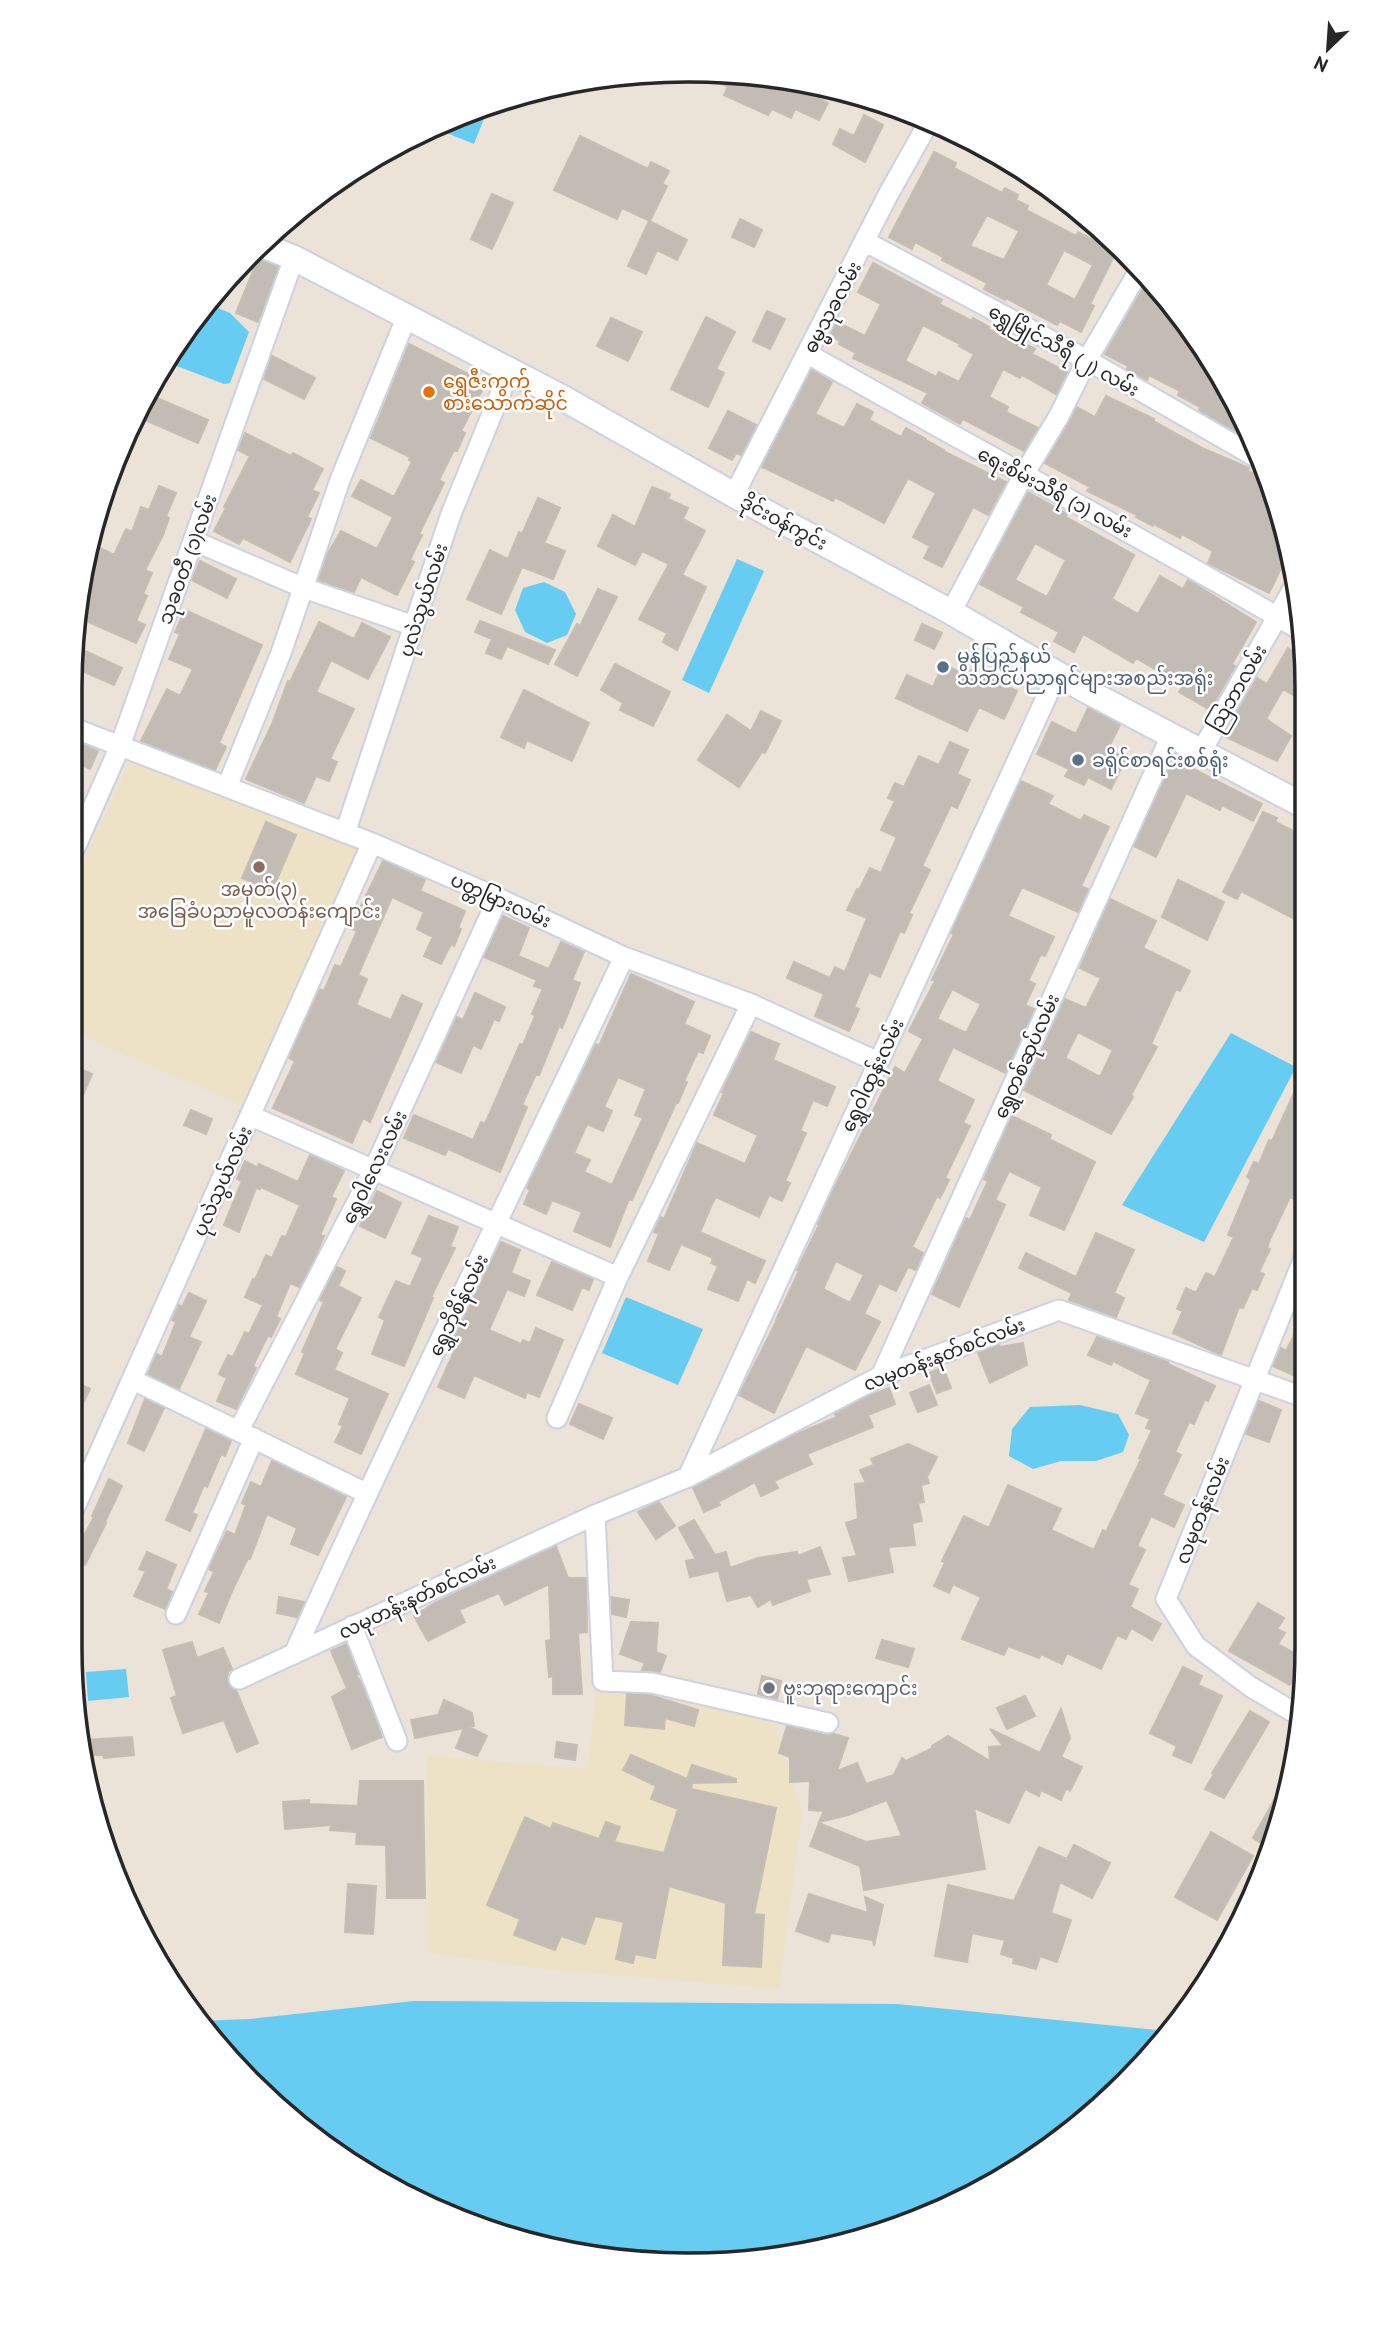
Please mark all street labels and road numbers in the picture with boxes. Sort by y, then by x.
street label: ဓမ္မသုခလမ်း [796,256,871,359]
street label: ရွှေမြိုင်သီရီ (၂) လမ်း [983,297,1144,405]
street label: ရေးစိမ်းသီရိ (၁) လမ်း [972,439,1137,546]
street label: ဒိုင်းဝန်ကွင်း [734,487,833,559]
street label: သုခဝတီ (၁)လမ်း [150,490,226,629]
street label: ပုလဲသွယ်လမ်း [391,540,457,661]
street label: သြဘာလမ်း [1201,639,1275,738]
street label: ပတ္တမြားလမ်း [445,865,556,936]
street label: ရွှေတစ်ဆုပ်လမ်း [986,989,1069,1124]
street label: ရွှေဝါထွန်းလမ်း [833,1014,912,1137]
street label: ရွှေဝါလေးလမ်း [334,1105,415,1229]
street label: ပုလဲသွယ်လမ်း [185,1121,261,1242]
street label: ရွှေဘိုစိန်လမ်း [421,1249,498,1362]
street label: လမုတန်းနတ်စင်လမ်း [859,1310,1030,1401]
street label: လမုတန်းလမ်း [1168,1452,1239,1569]
street label: လမုတန်းနတ်စင်လမ်း [334,1548,502,1649]

